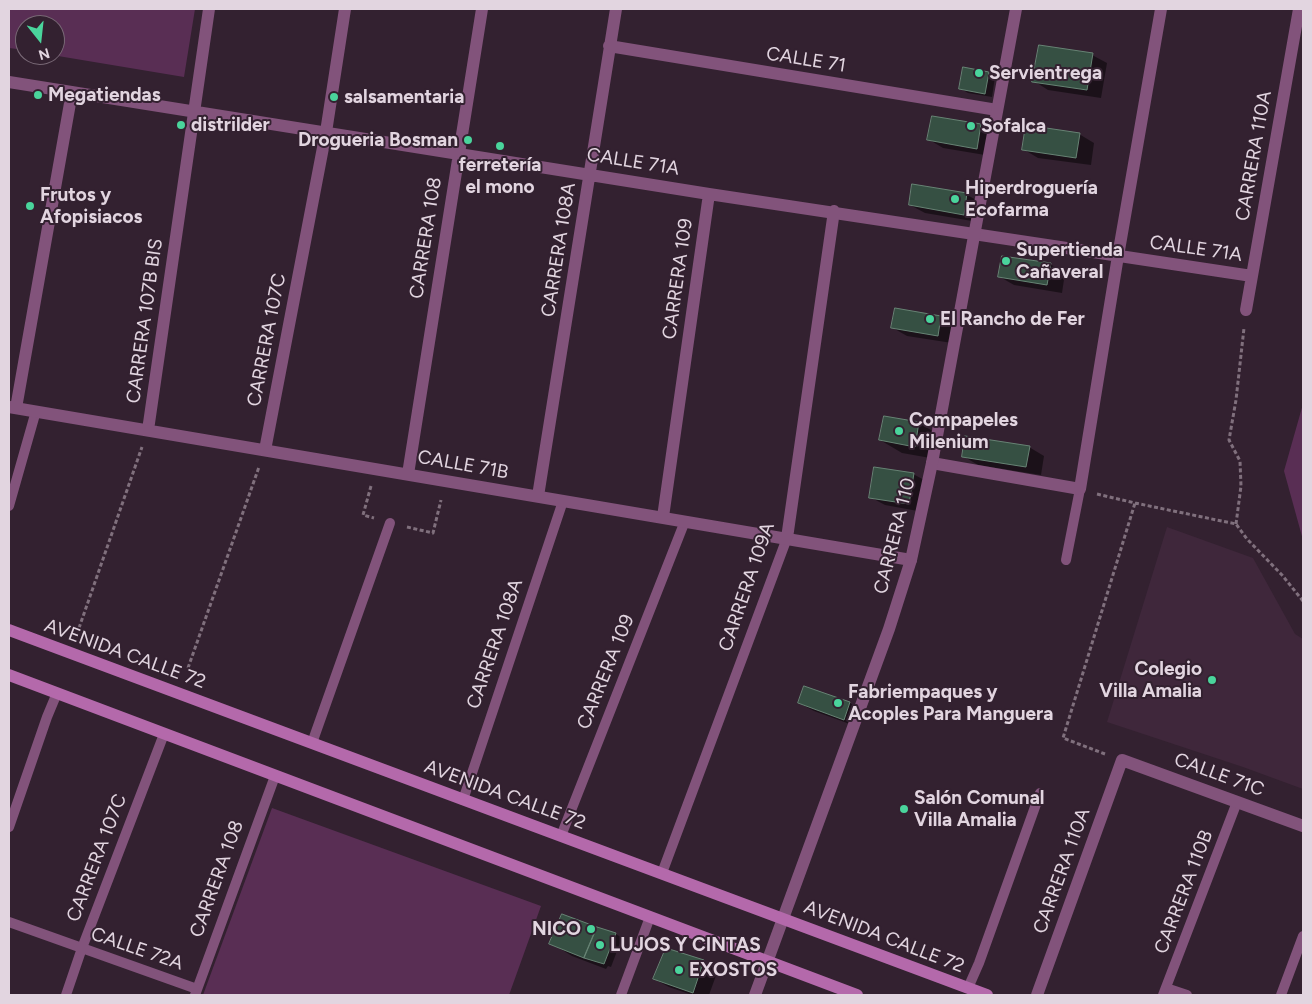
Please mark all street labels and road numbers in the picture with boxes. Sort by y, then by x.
street label: CALLE 71 [765,42,847,78]
street label: CARRERA 110A [1231,89,1277,223]
street label: CALLE 71A [585,143,681,181]
street label: CARRERA 108 [405,176,447,300]
street label: CARRERA 108A [537,181,581,319]
street label: CARRERA 109 [658,217,698,341]
street label: CALLE 71A [1148,231,1244,267]
street label: CARRERA 107B BIS [122,237,168,405]
street label: CARRERA 107C [243,272,291,408]
street label: CALLE 71B [416,446,510,484]
street label: CARRERA 110 [870,476,920,596]
street label: CARRERA 109A [714,520,780,654]
street label: CARRERA 108A [462,576,528,712]
street label: CARRERA 109 [573,611,639,733]
street label: AVENIDA CALLE 72 [41,614,209,694]
street label: CALLE 71C [1171,748,1267,802]
street label: AVENIDA CALLE 72 [421,755,589,835]
street label: CARRERA 107C [62,791,132,925]
street label: CARRERA 110A [1029,805,1095,937]
street label: CARRERA 108 [185,817,249,941]
street label: CARRERA 110B [1150,827,1218,957]
street label: AVENIDA CALLE 72 [801,896,967,978]
street label: CALLE 72A [88,923,186,975]

